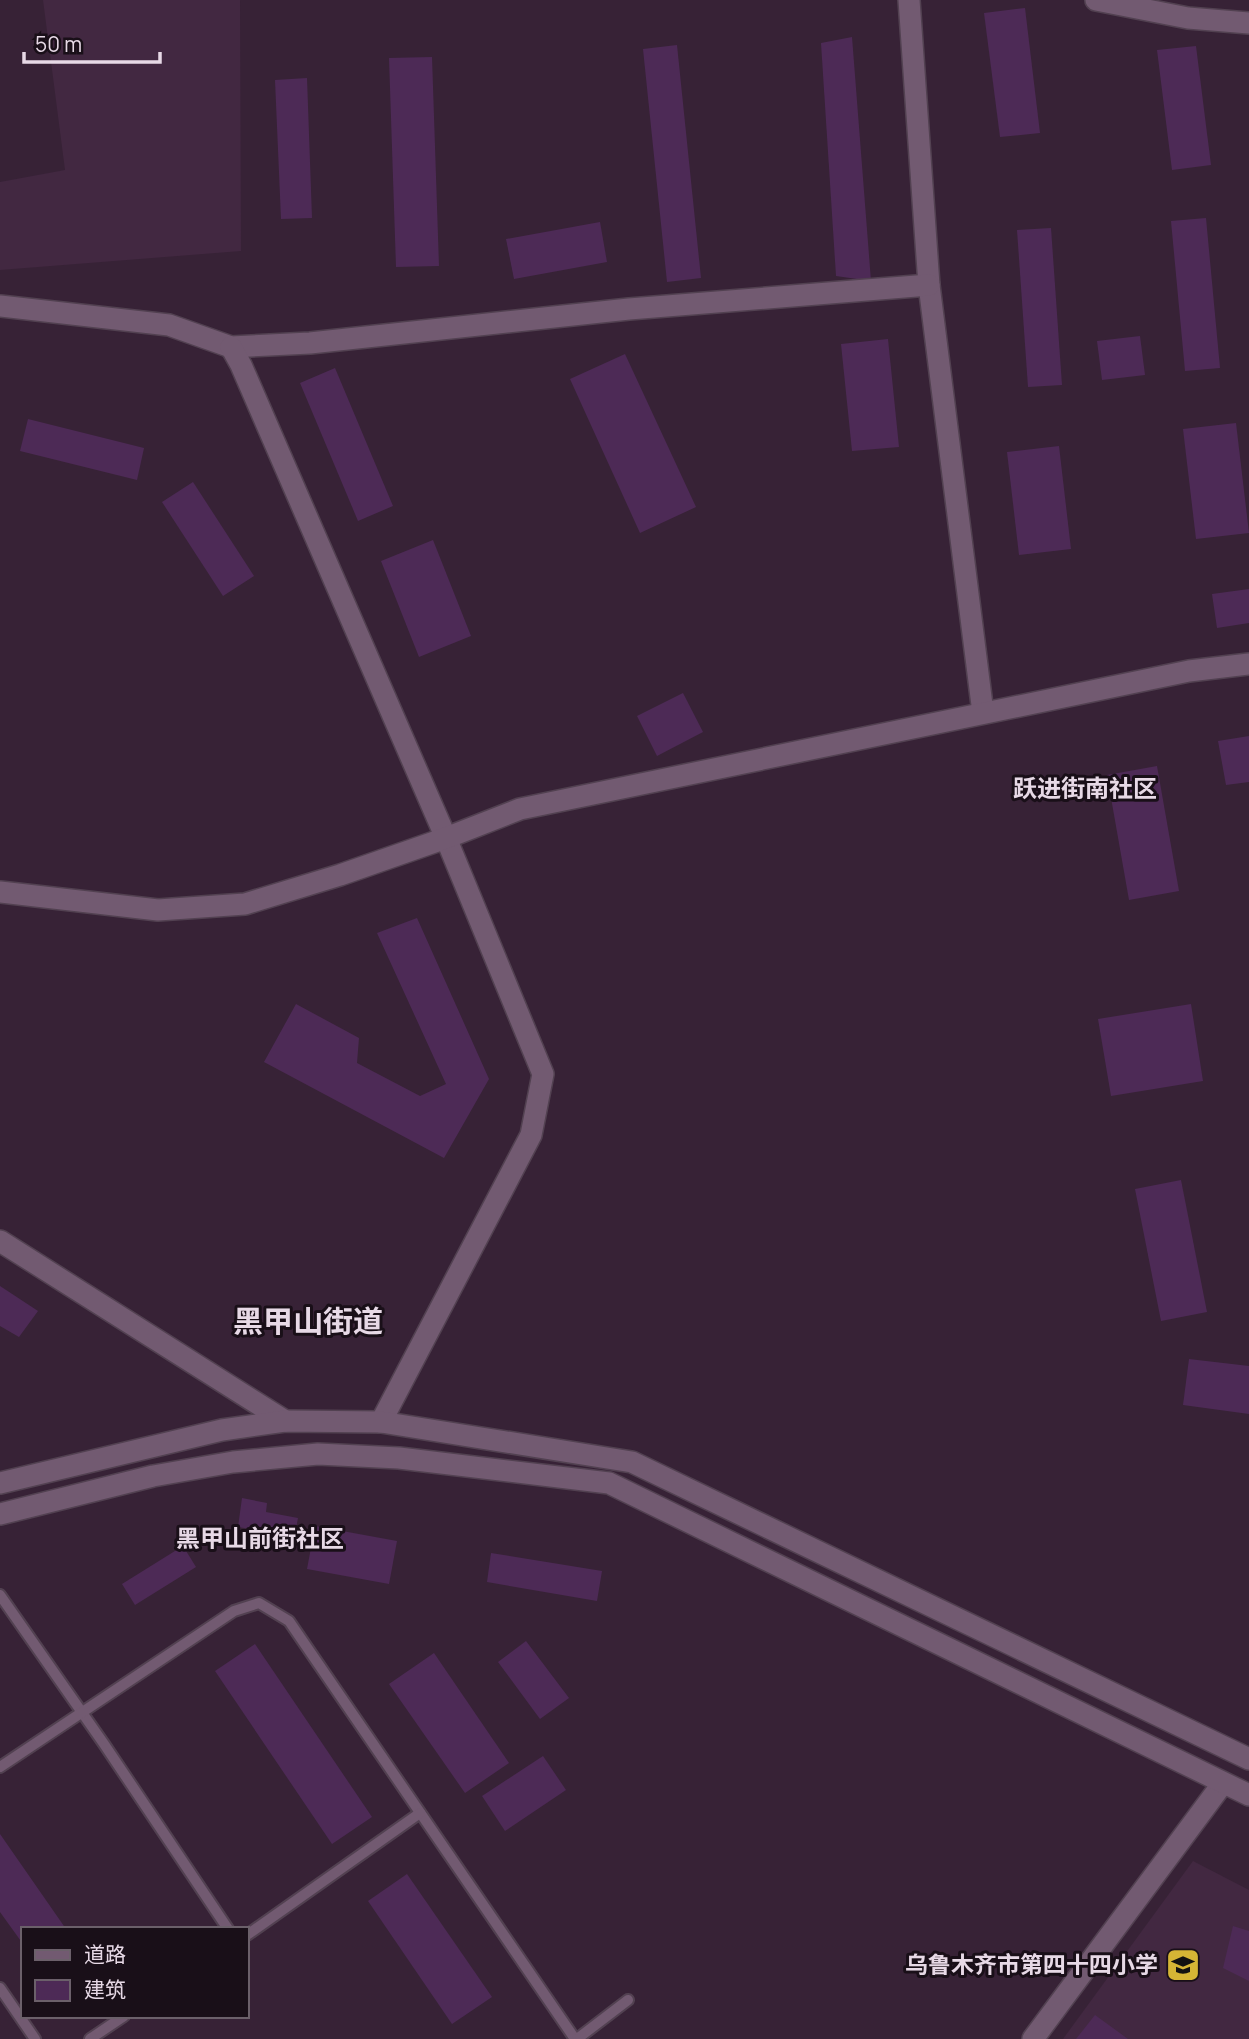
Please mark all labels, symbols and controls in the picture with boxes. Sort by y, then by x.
scale bar [24,21,161,65]
text: 50 m [35,30,82,58]
district label: 跃进街南社区 [1013,771,1157,804]
district label: 黑甲山街道 [233,1300,383,1341]
district label: 黑甲山前街社区 [176,1521,344,1554]
legend [21,1927,248,2018]
text: 道路 [84,1940,126,1968]
school or university icon: 乌鲁木齐市第四十四小学 [1164,1946,1202,1984]
place label: 乌鲁木齐市第四十四小学 [905,1948,1158,1980]
text: 建筑 [84,1975,126,2003]

